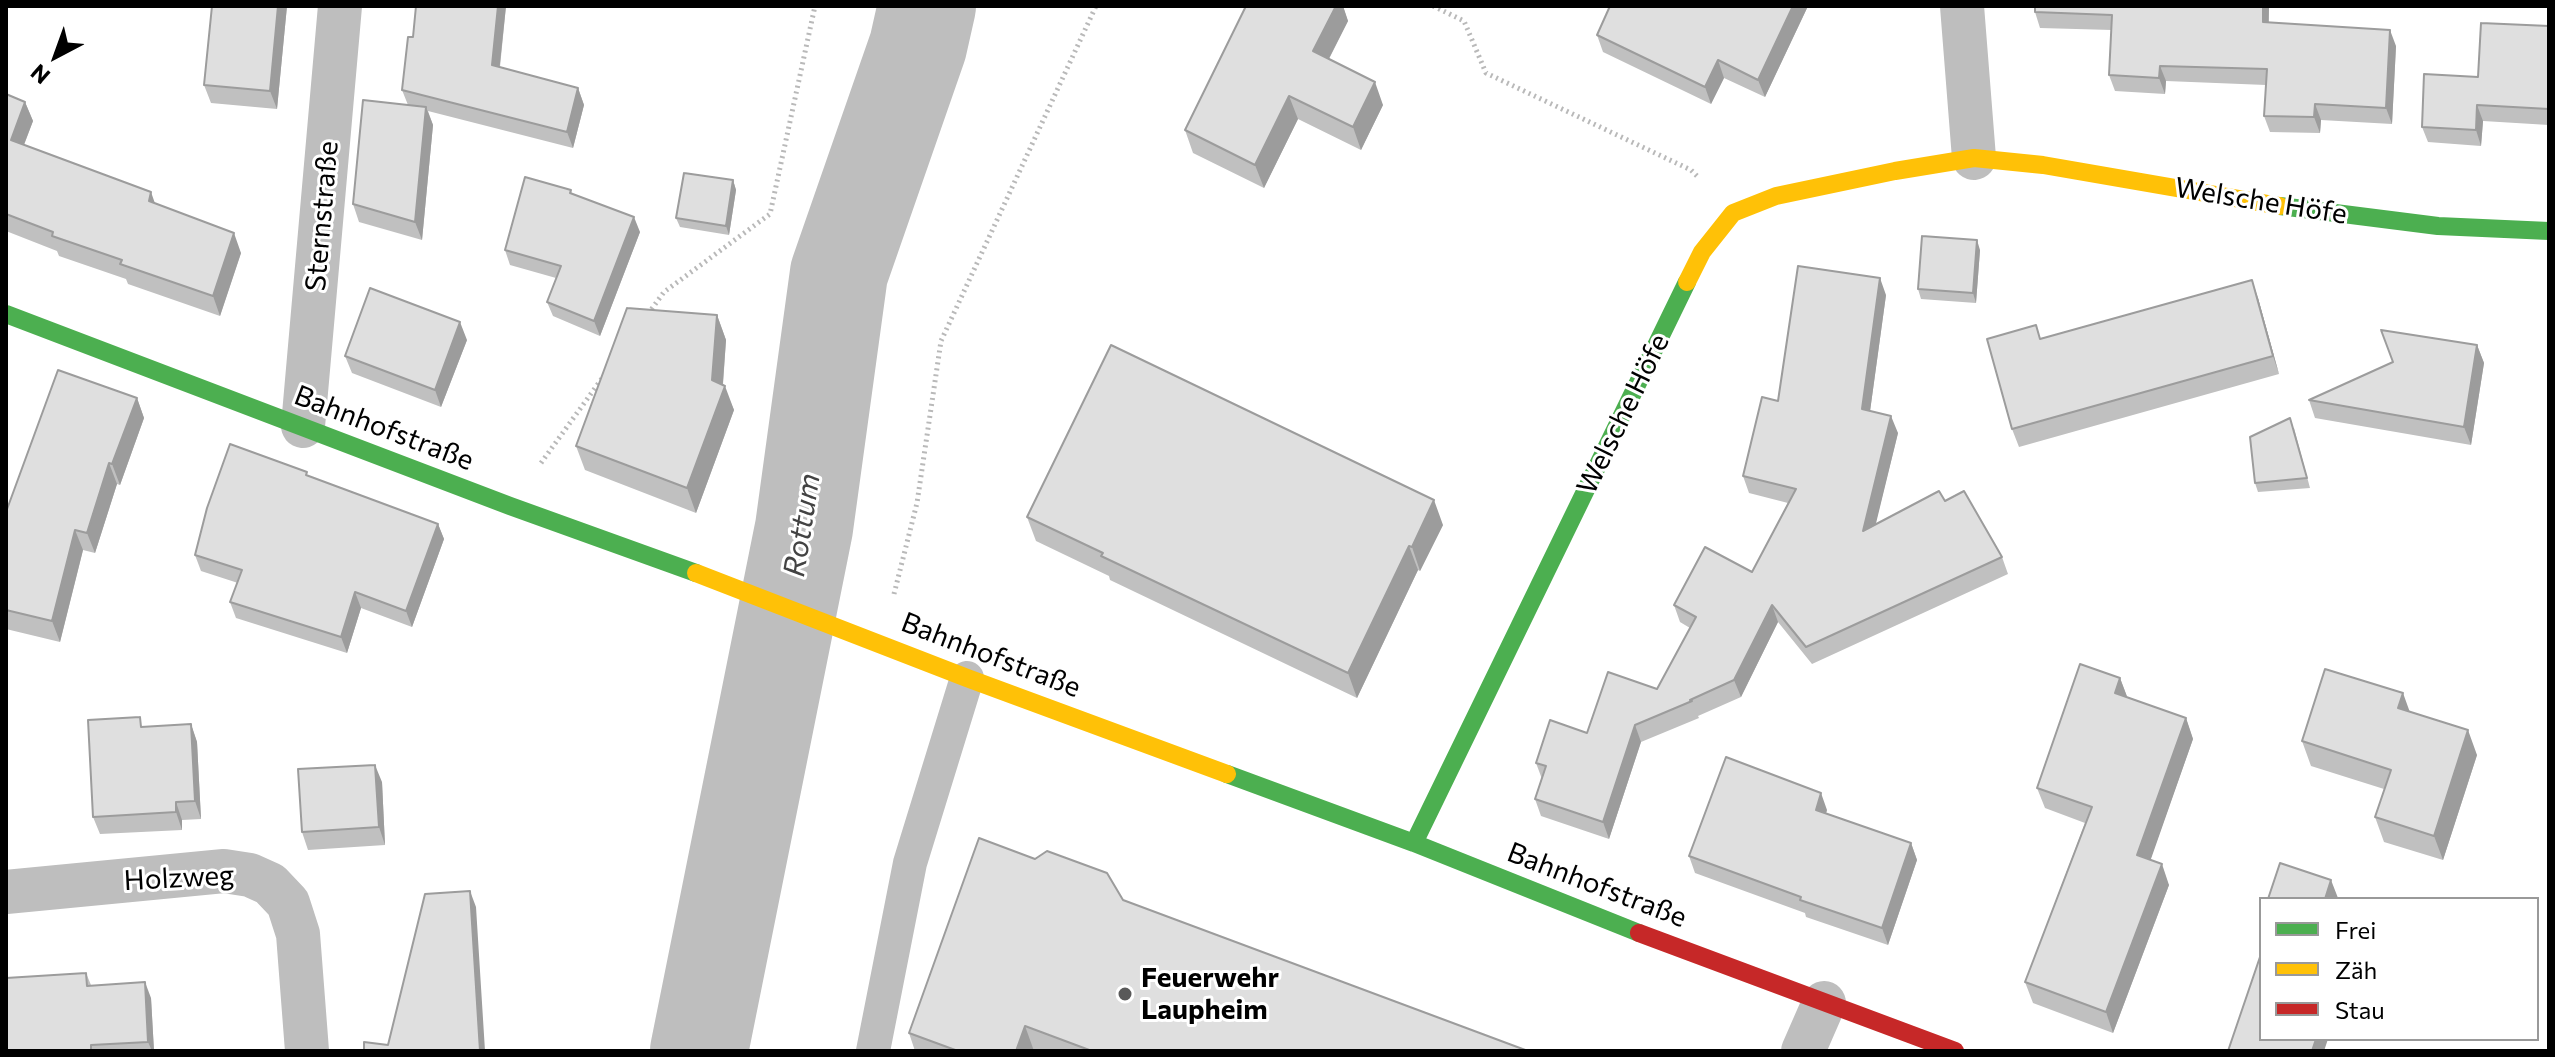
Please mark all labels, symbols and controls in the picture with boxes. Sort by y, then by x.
north arrow [16,16,96,96]
text: N [25,59,55,90]
street label: Sternstraße [299,139,345,293]
street label: Welsche Höfe [2172,171,2350,231]
street label: Welsche Höfe [1570,328,1676,500]
street label: Bahnhofstraße [290,378,478,478]
water label: Rottum [776,471,828,579]
street label: Bahnhofstraße [897,605,1085,705]
street label: Bahnhofstraße [1503,835,1691,935]
street label: Holzweg [123,858,235,898]
legend [2259,897,2539,1041]
text: Frei [2335,915,2376,944]
text: Zäh [2335,955,2377,984]
place label: Feuerwehr Laupheim [1141,961,1279,1027]
marker: Feuerwehr Laupheim [1116,985,1134,1003]
text: Stau [2335,995,2385,1024]

